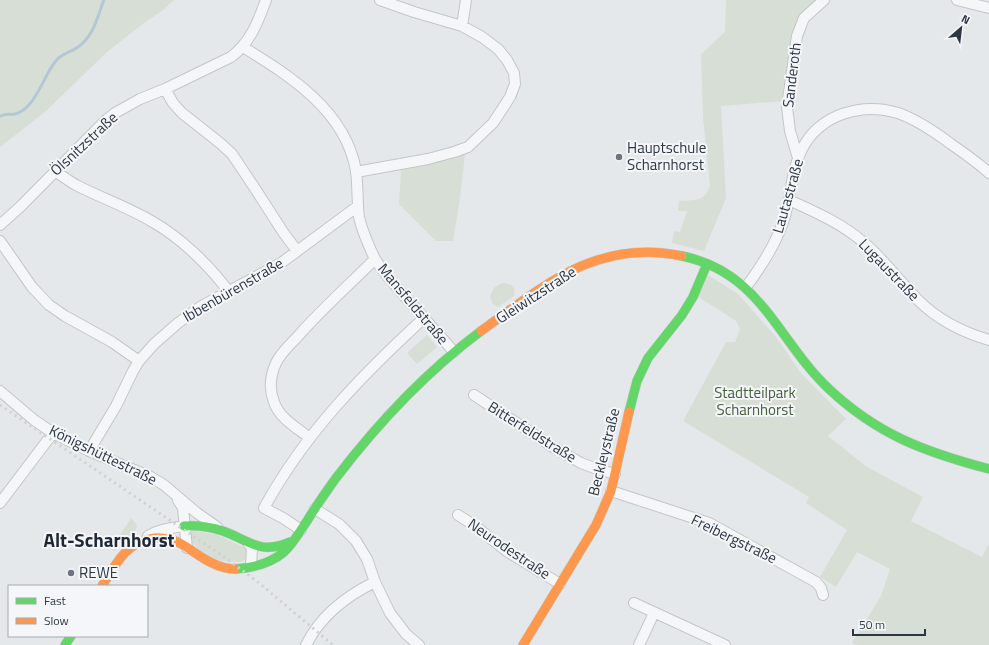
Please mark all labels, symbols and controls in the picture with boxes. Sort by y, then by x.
north arrow [941,8,981,48]
text: N [959,10,973,28]
street label: Sanderoth [776,41,807,109]
street label: Ölsnitzstraße [45,106,123,181]
place label: Hauptschule Scharnhorst [627,136,706,176]
marker: Hauptschule Scharnhorst [614,152,624,162]
street label: Lautastraße [766,156,809,236]
street label: Lugaustraße [854,233,925,306]
street label: Ibbenbürenstraße [178,251,287,328]
street label: Mansfeldstraße [372,258,454,349]
street label: Gleiwitzstraße [491,260,580,329]
park label: Stadtteilpark Scharnhorst [714,381,796,421]
street label: Bitterfeldstraße [483,395,581,468]
street label: Beckleystraße [582,406,626,498]
street label: Königshüttestraße [45,418,161,491]
street label: Freibergstraße [687,508,781,569]
street label: Neurodestraße [463,512,555,585]
district label: Alt-Scharnhorst [43,525,175,554]
place label: REWE [79,561,118,584]
marker: REWE [66,568,76,578]
legend [8,585,148,637]
text: Fast [44,591,67,610]
text: Slow [44,611,69,630]
scale bar [853,611,925,637]
text: 50 m [859,615,885,634]

